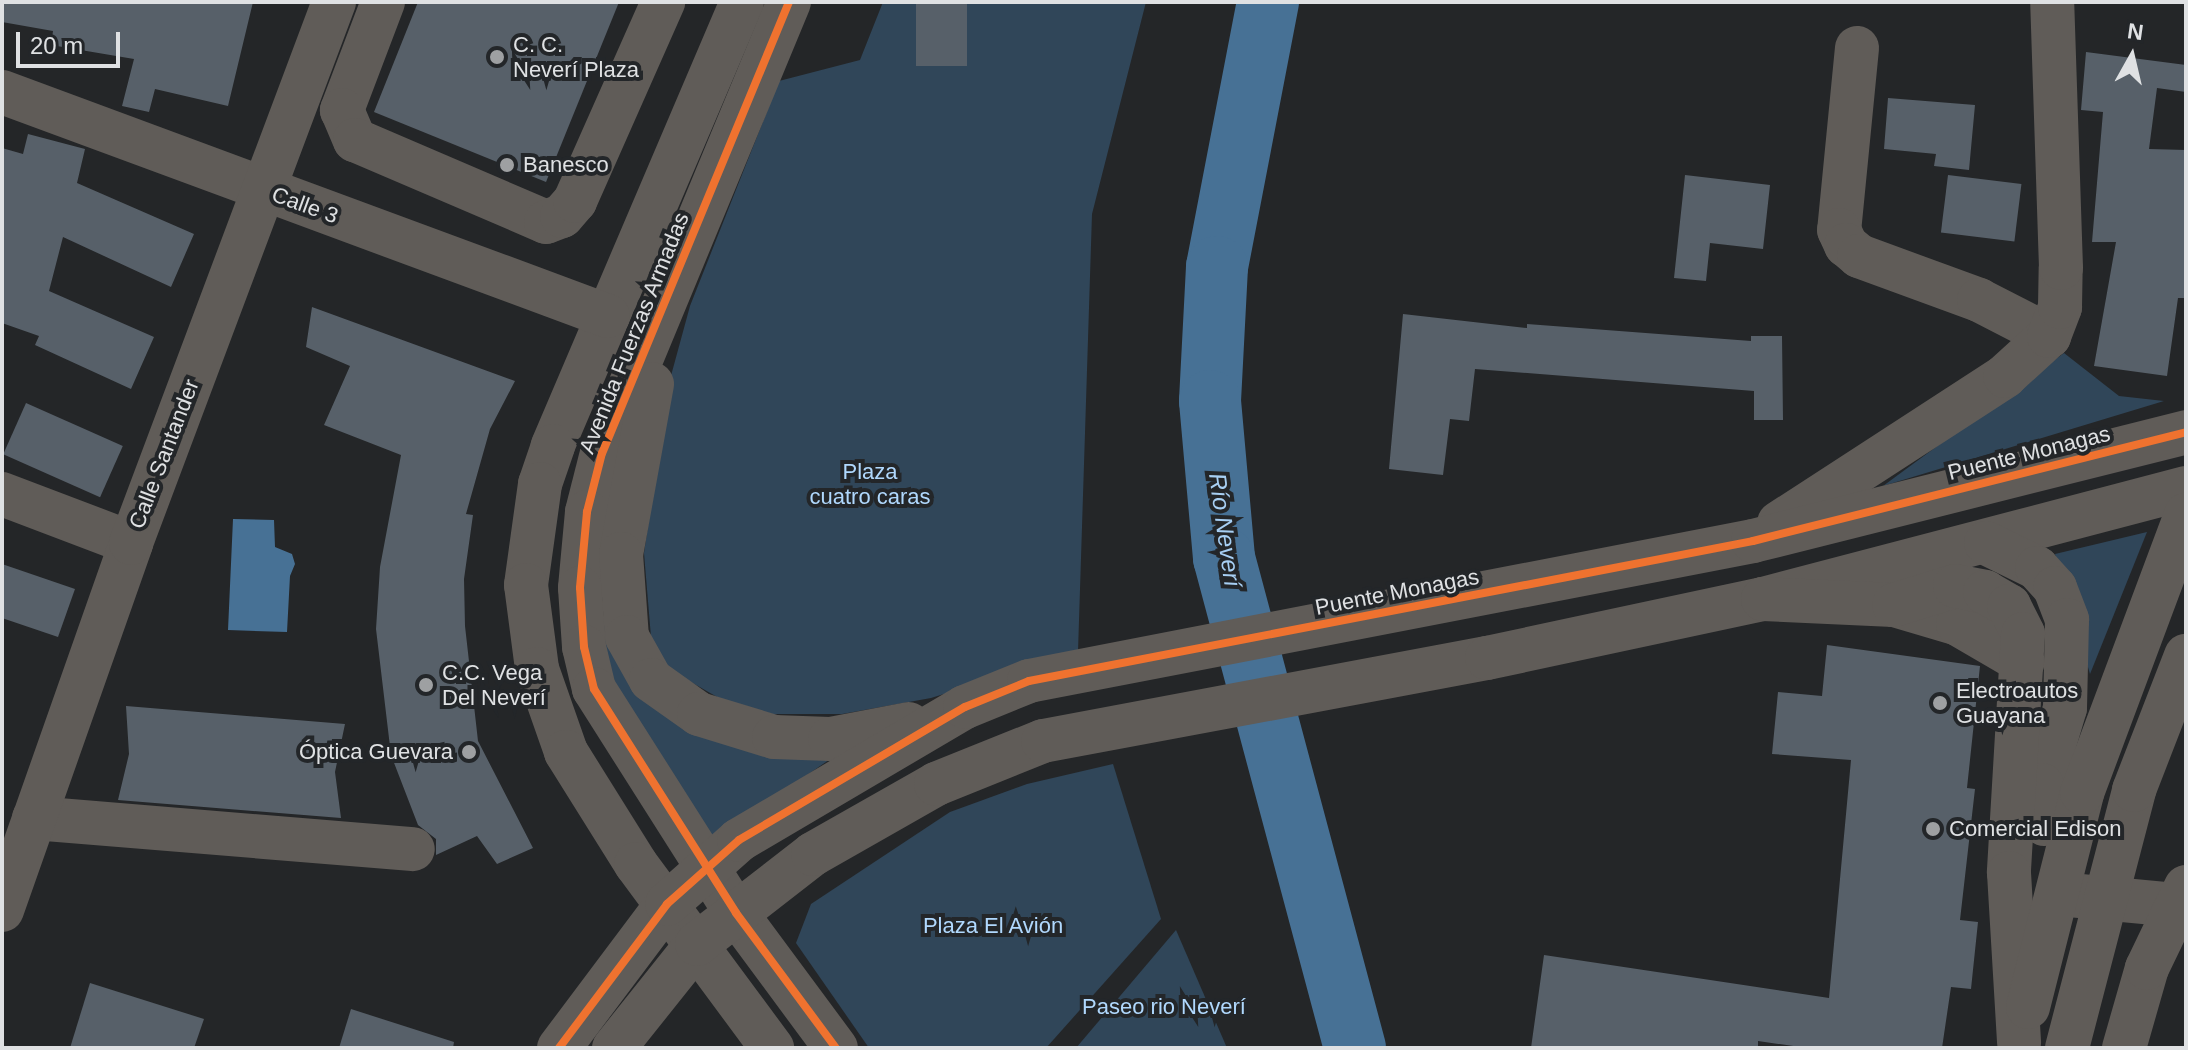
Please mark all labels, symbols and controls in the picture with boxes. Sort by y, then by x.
scale bar [20,16,124,66]
north arrow [2092,16,2172,96]
text: N [2126,18,2145,45]
place label: C. C. Neverí Plaza [513,31,639,82]
text: 20 m [30,32,83,59]
marker: C. C. Neverí Plaza [488,48,506,66]
place label: Banesco [523,152,609,178]
marker: Banesco [498,156,516,174]
street label: Calle 3 [268,181,342,229]
street label: Avenida Fuerzas Armadas [573,208,695,458]
street label: Calle Santander [123,376,205,532]
street label: Puente Monagas [1945,420,2113,486]
park label: Plaza cuatro caras [809,458,931,510]
water label: Río Neverí [1203,471,1247,589]
street label: Puente Monagas [1313,563,1481,621]
place label: C.C. Vega Del Neverí [442,659,546,710]
marker: C.C. Vega Del Neverí [417,676,435,694]
place label: Electroautos Guayana [1956,677,2078,728]
marker: Electroautos Guayana [1931,694,1949,712]
place label: Óptica Guevara [299,739,453,765]
marker: Óptica Guevara [460,743,478,761]
place label: Comercial Edison [1949,816,2121,842]
marker: Comercial Edison [1924,820,1942,838]
park label: Plaza El Avión [922,913,1064,939]
park label: Paseo rio Neverí [1082,994,1246,1020]

